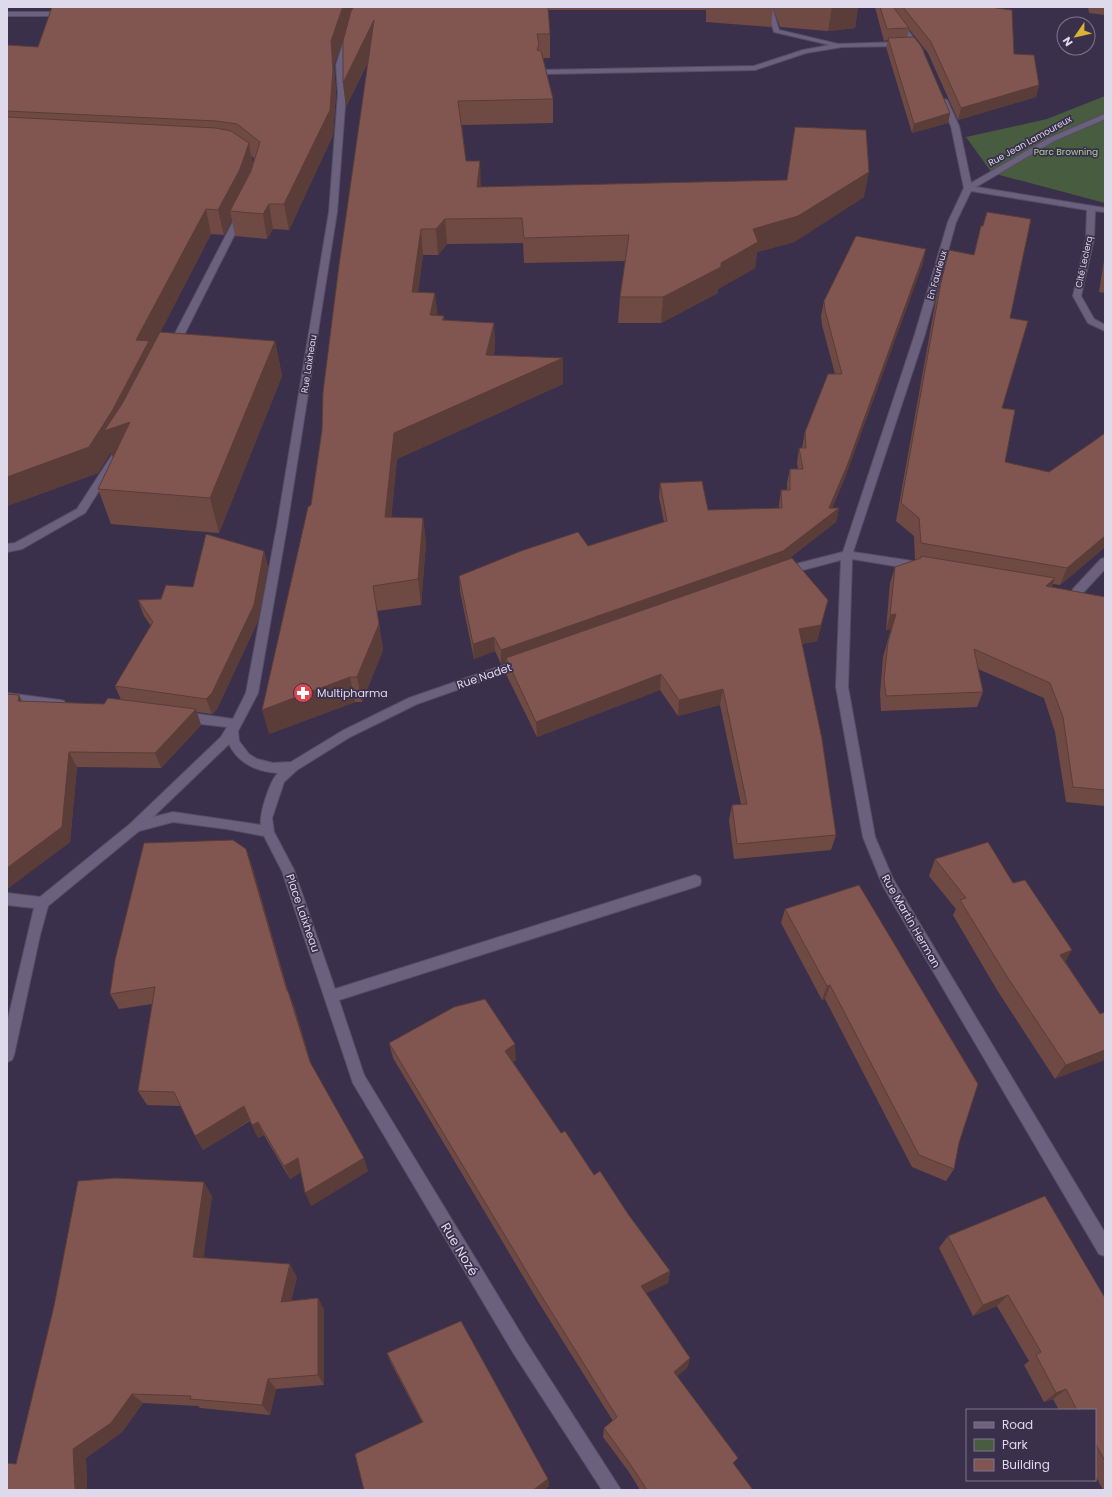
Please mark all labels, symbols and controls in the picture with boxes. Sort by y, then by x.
north arrow [1056,16,1096,56]
text: N [1059,34,1077,49]
street label: Rue Jean Lamoureux [986,113,1074,169]
park label: Parc Browning [1034,146,1098,158]
street label: Cité Leclerq [1073,235,1095,289]
street label: En Faurieux [924,248,950,301]
street label: Rue Laixheau [298,334,320,394]
street label: Rue Nadet [454,659,514,693]
pharmacy icon: Multipharma [292,682,314,704]
place label: Multipharma [317,685,388,701]
street label: Rue Martin Herman [878,871,944,971]
street label: Place Laixheau [282,872,324,954]
street label: Rue Nozé [436,1219,483,1280]
legend [966,1409,1096,1481]
text: Road [1002,1416,1033,1433]
text: Park [1002,1436,1029,1453]
text: Building [1002,1456,1050,1473]

